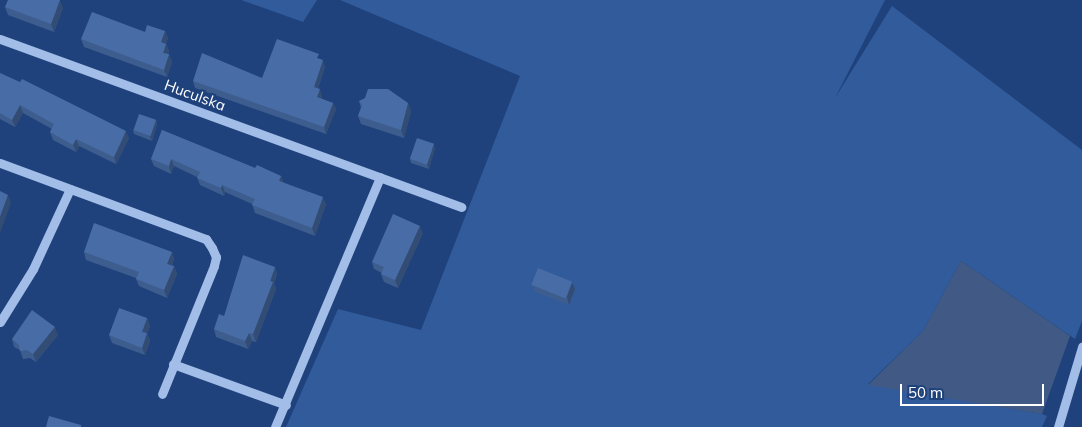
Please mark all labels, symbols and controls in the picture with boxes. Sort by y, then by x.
street label: Huculska [162,76,228,114]
scale bar [902,374,1046,406]
text: 50 m [908,383,943,402]

